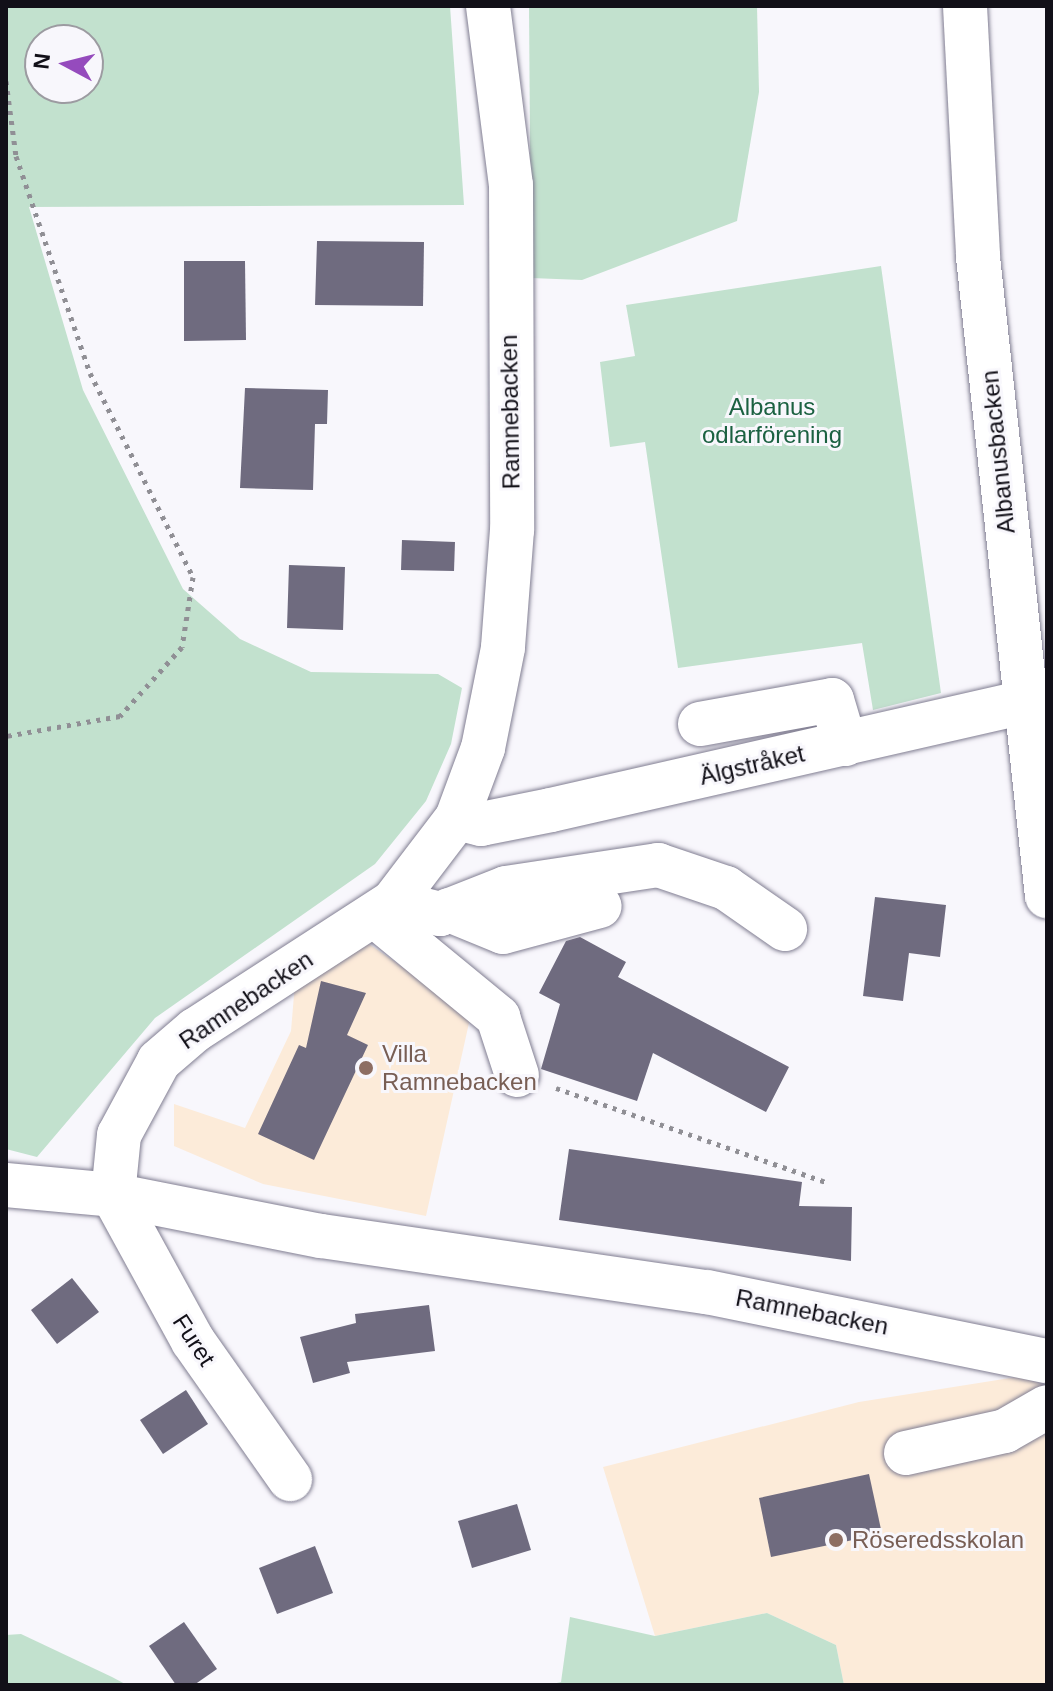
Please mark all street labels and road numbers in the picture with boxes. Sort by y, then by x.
street label: Ramnebacken [494,334,526,490]
street label: Albanusbacken [975,369,1021,535]
street label: Älgstråket [697,739,807,791]
street label: Ramnebacken [174,945,318,1055]
street label: Ramnebacken [733,1283,891,1341]
street label: Furet [167,1309,221,1371]

